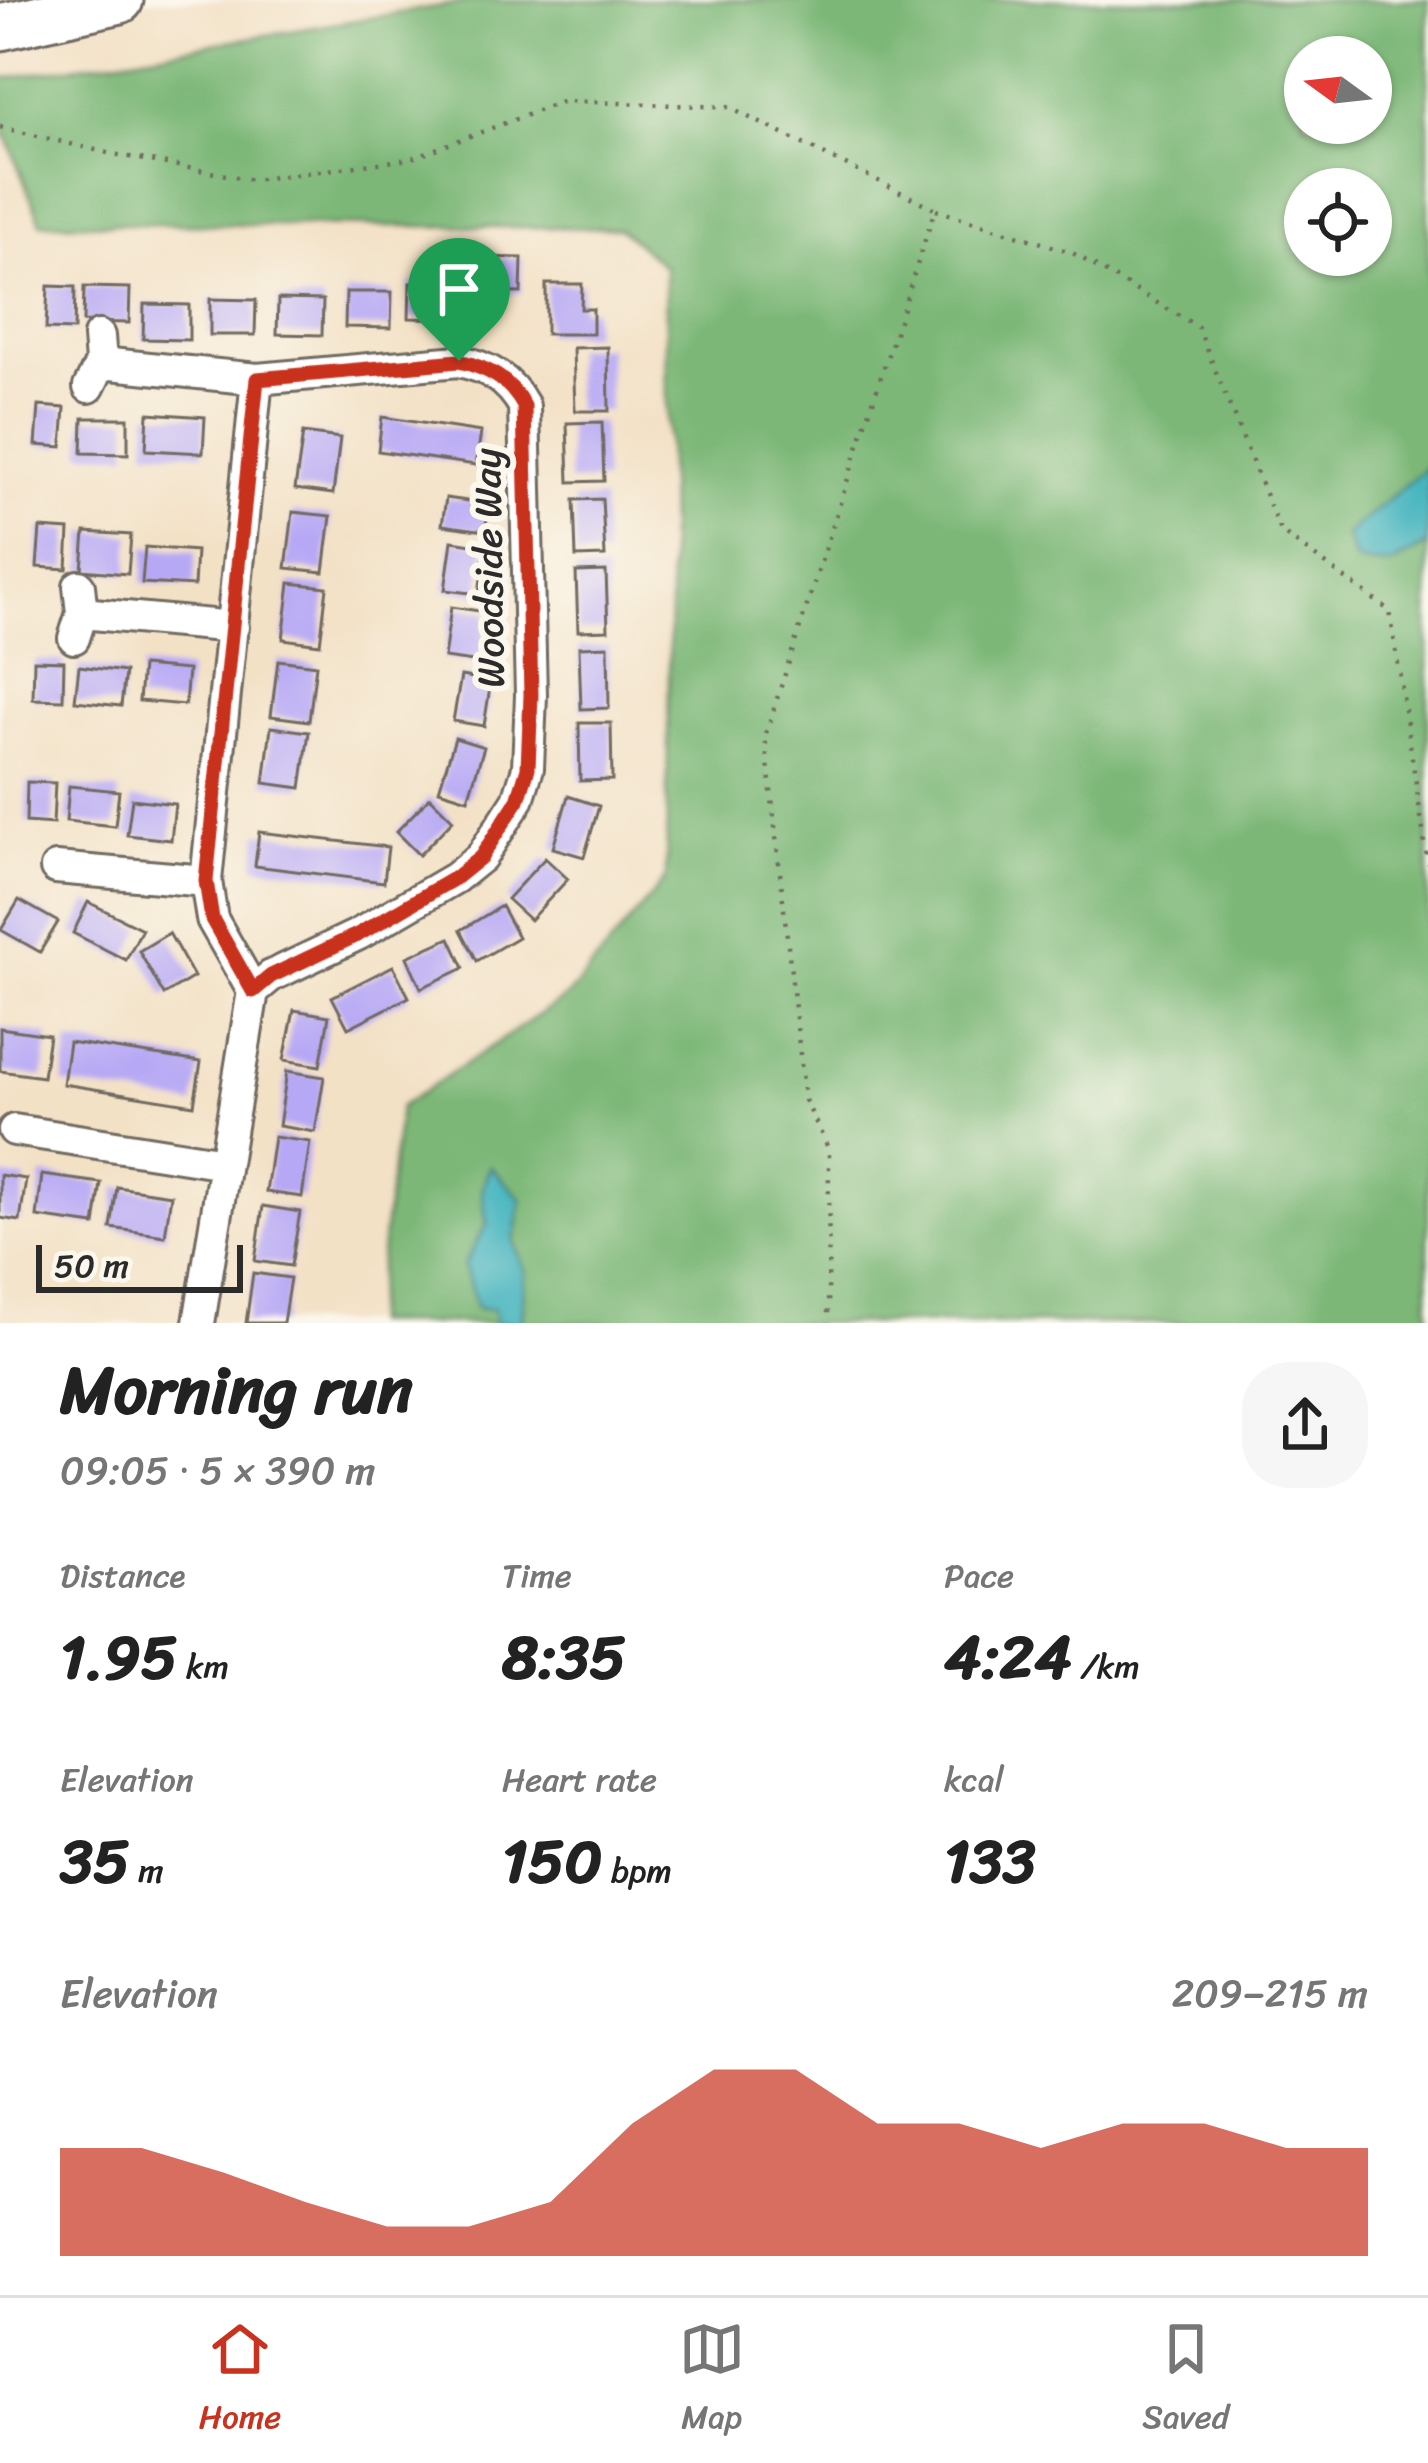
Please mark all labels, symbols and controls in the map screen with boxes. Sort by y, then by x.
north arrow [1284,36,1392,144]
map controls [1284,36,1392,276]
button: locate [1284,168,1392,276]
pin [408,238,510,361]
icon: arrive [426,256,492,322]
street label: Woodside Way [452,447,525,688]
text: 50 m [54,1237,129,1295]
scale bar [36,1239,243,1292]
text: Morning run [60,1332,413,1449]
button: share [1242,1362,1368,1488]
text: 09:05 · 5 × 390 m [60,1436,375,1505]
text: Distance [60,1547,185,1605]
text: Time [502,1547,572,1605]
text: Pace [944,1547,1014,1605]
text: 1.95 [60,1605,177,1711]
text: 8:35 [502,1605,626,1711]
text: 4:24 [944,1605,1072,1711]
text: km [177,1638,229,1696]
text: /km [1072,1638,1140,1696]
text: Elevation [60,1751,194,1809]
text: Heart rate [502,1751,657,1809]
text: kcal [944,1751,1004,1809]
text: 35 [60,1809,130,1915]
text: 150 [502,1809,602,1915]
text: 133 [944,1809,1036,1915]
text: m [130,1842,164,1900]
text: bpm [602,1842,672,1900]
text: Elevation [60,1959,218,2028]
text: 209–215 m [1172,1959,1368,2028]
tab: Home [199,2316,281,2446]
tab: Map [679,2316,745,2446]
tab: Saved [1142,2316,1229,2446]

